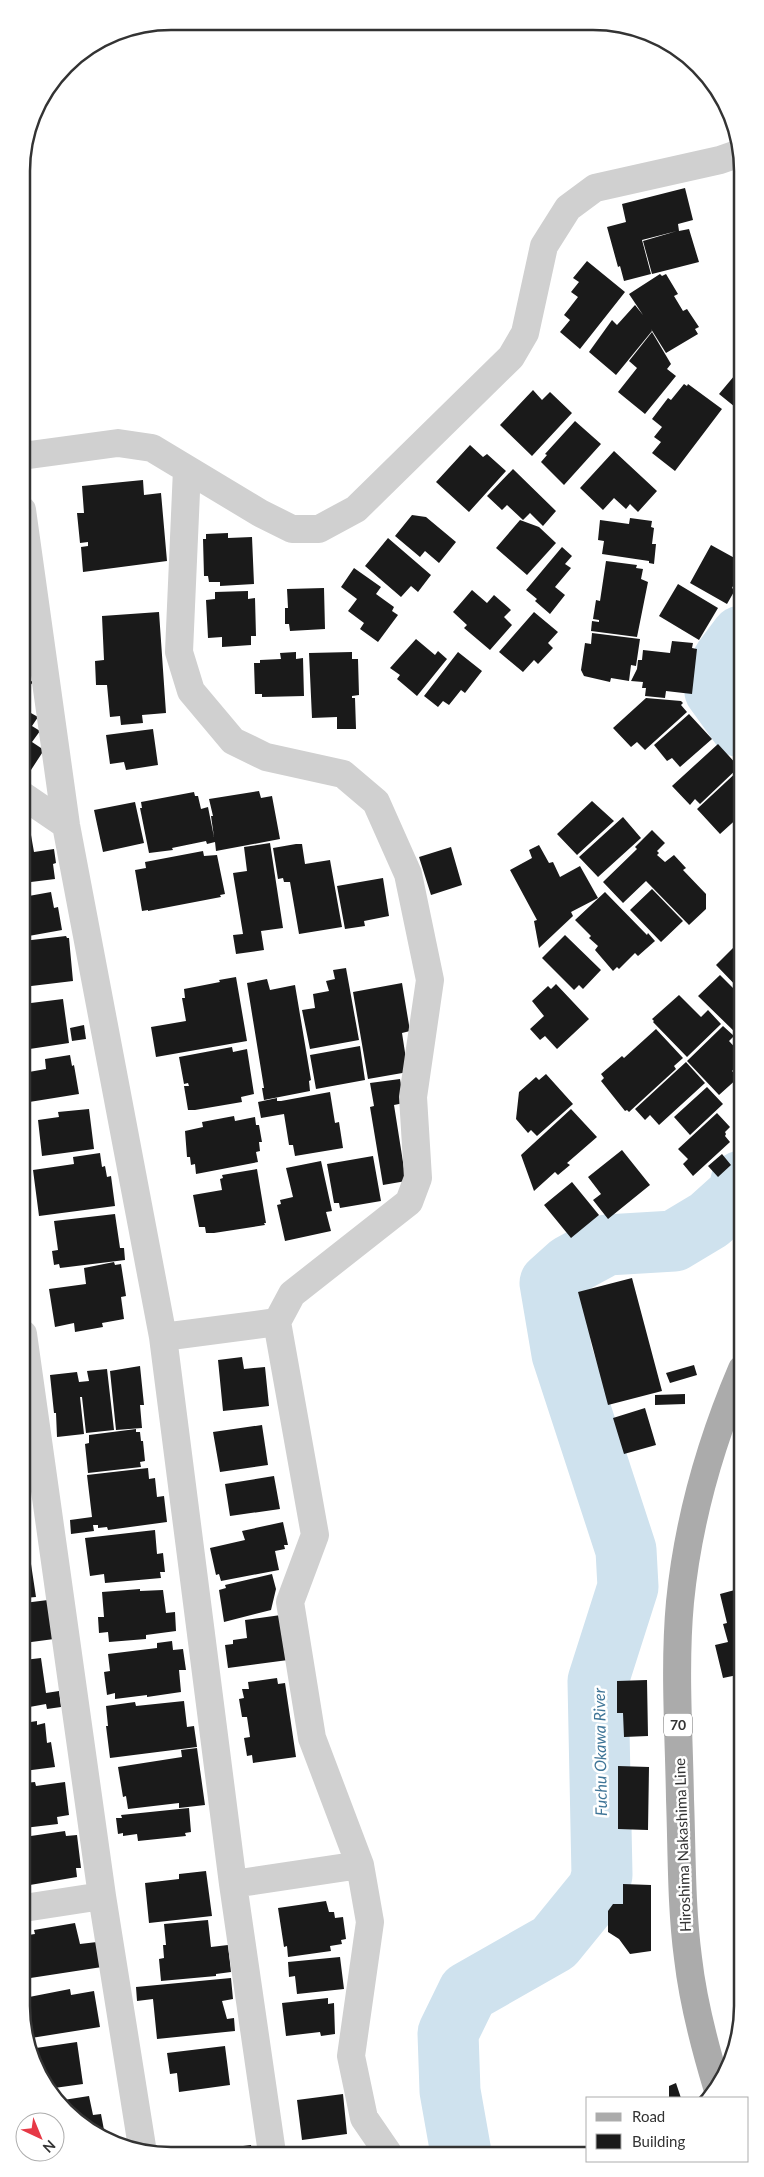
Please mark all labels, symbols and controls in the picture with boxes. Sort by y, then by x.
water label: Fuchu Okawa River [589,1687,610,1816]
road number: 70 [664,1714,692,1736]
street label: Hiroshima Nakashima Line [670,1758,694,1932]
legend [586,2097,749,2162]
text: Road [632,2107,665,2125]
north arrow [15,2112,65,2162]
text: Building [632,2132,685,2150]
text: N [40,2137,59,2157]

